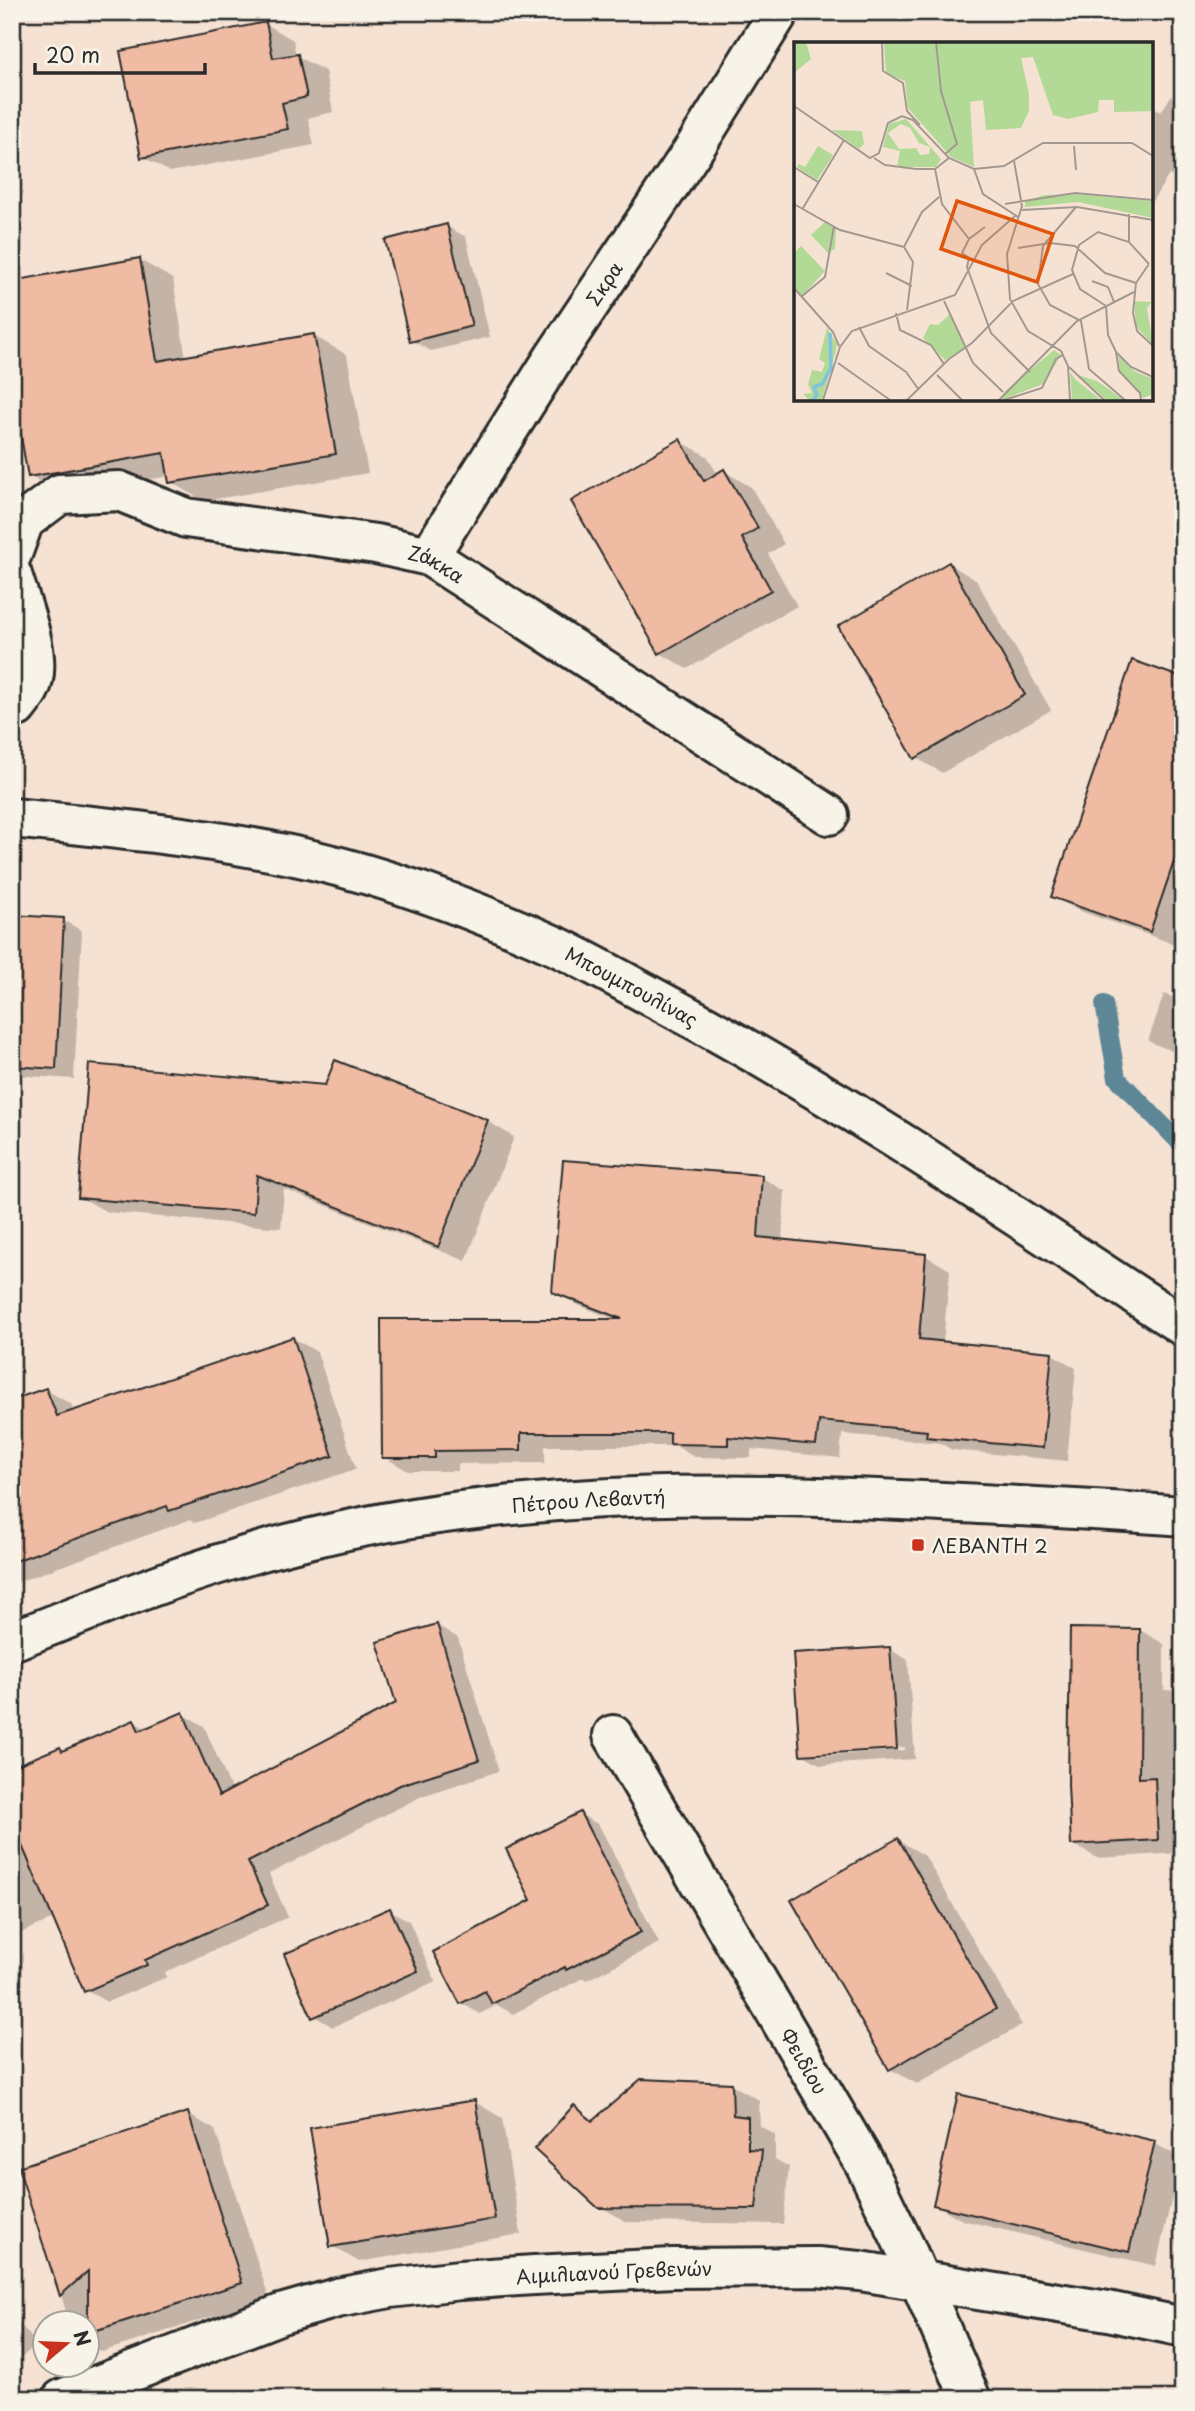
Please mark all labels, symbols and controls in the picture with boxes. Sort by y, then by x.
scale bar [35,32,205,76]
text: 20 m [46,38,100,70]
inset map [794,42,1153,401]
street label: Σκρα [579,256,629,311]
street label: Ζάκκα [405,538,470,589]
street label: Μπουμπουλίνας [561,939,703,1033]
street label: Πέτρου Λεβαντή [510,1482,666,1519]
place label: ΛΕΒΑΝΤΗ 2 [932,1531,1048,1559]
marker: ΛΕΒΑΝΤΗ 2 [910,1537,926,1553]
street label: Φειδίου [774,2023,835,2099]
street label: Αιμιλιανού Γρεβενών [515,2254,713,2290]
north arrow [32,2310,102,2380]
text: N [67,2326,99,2350]

